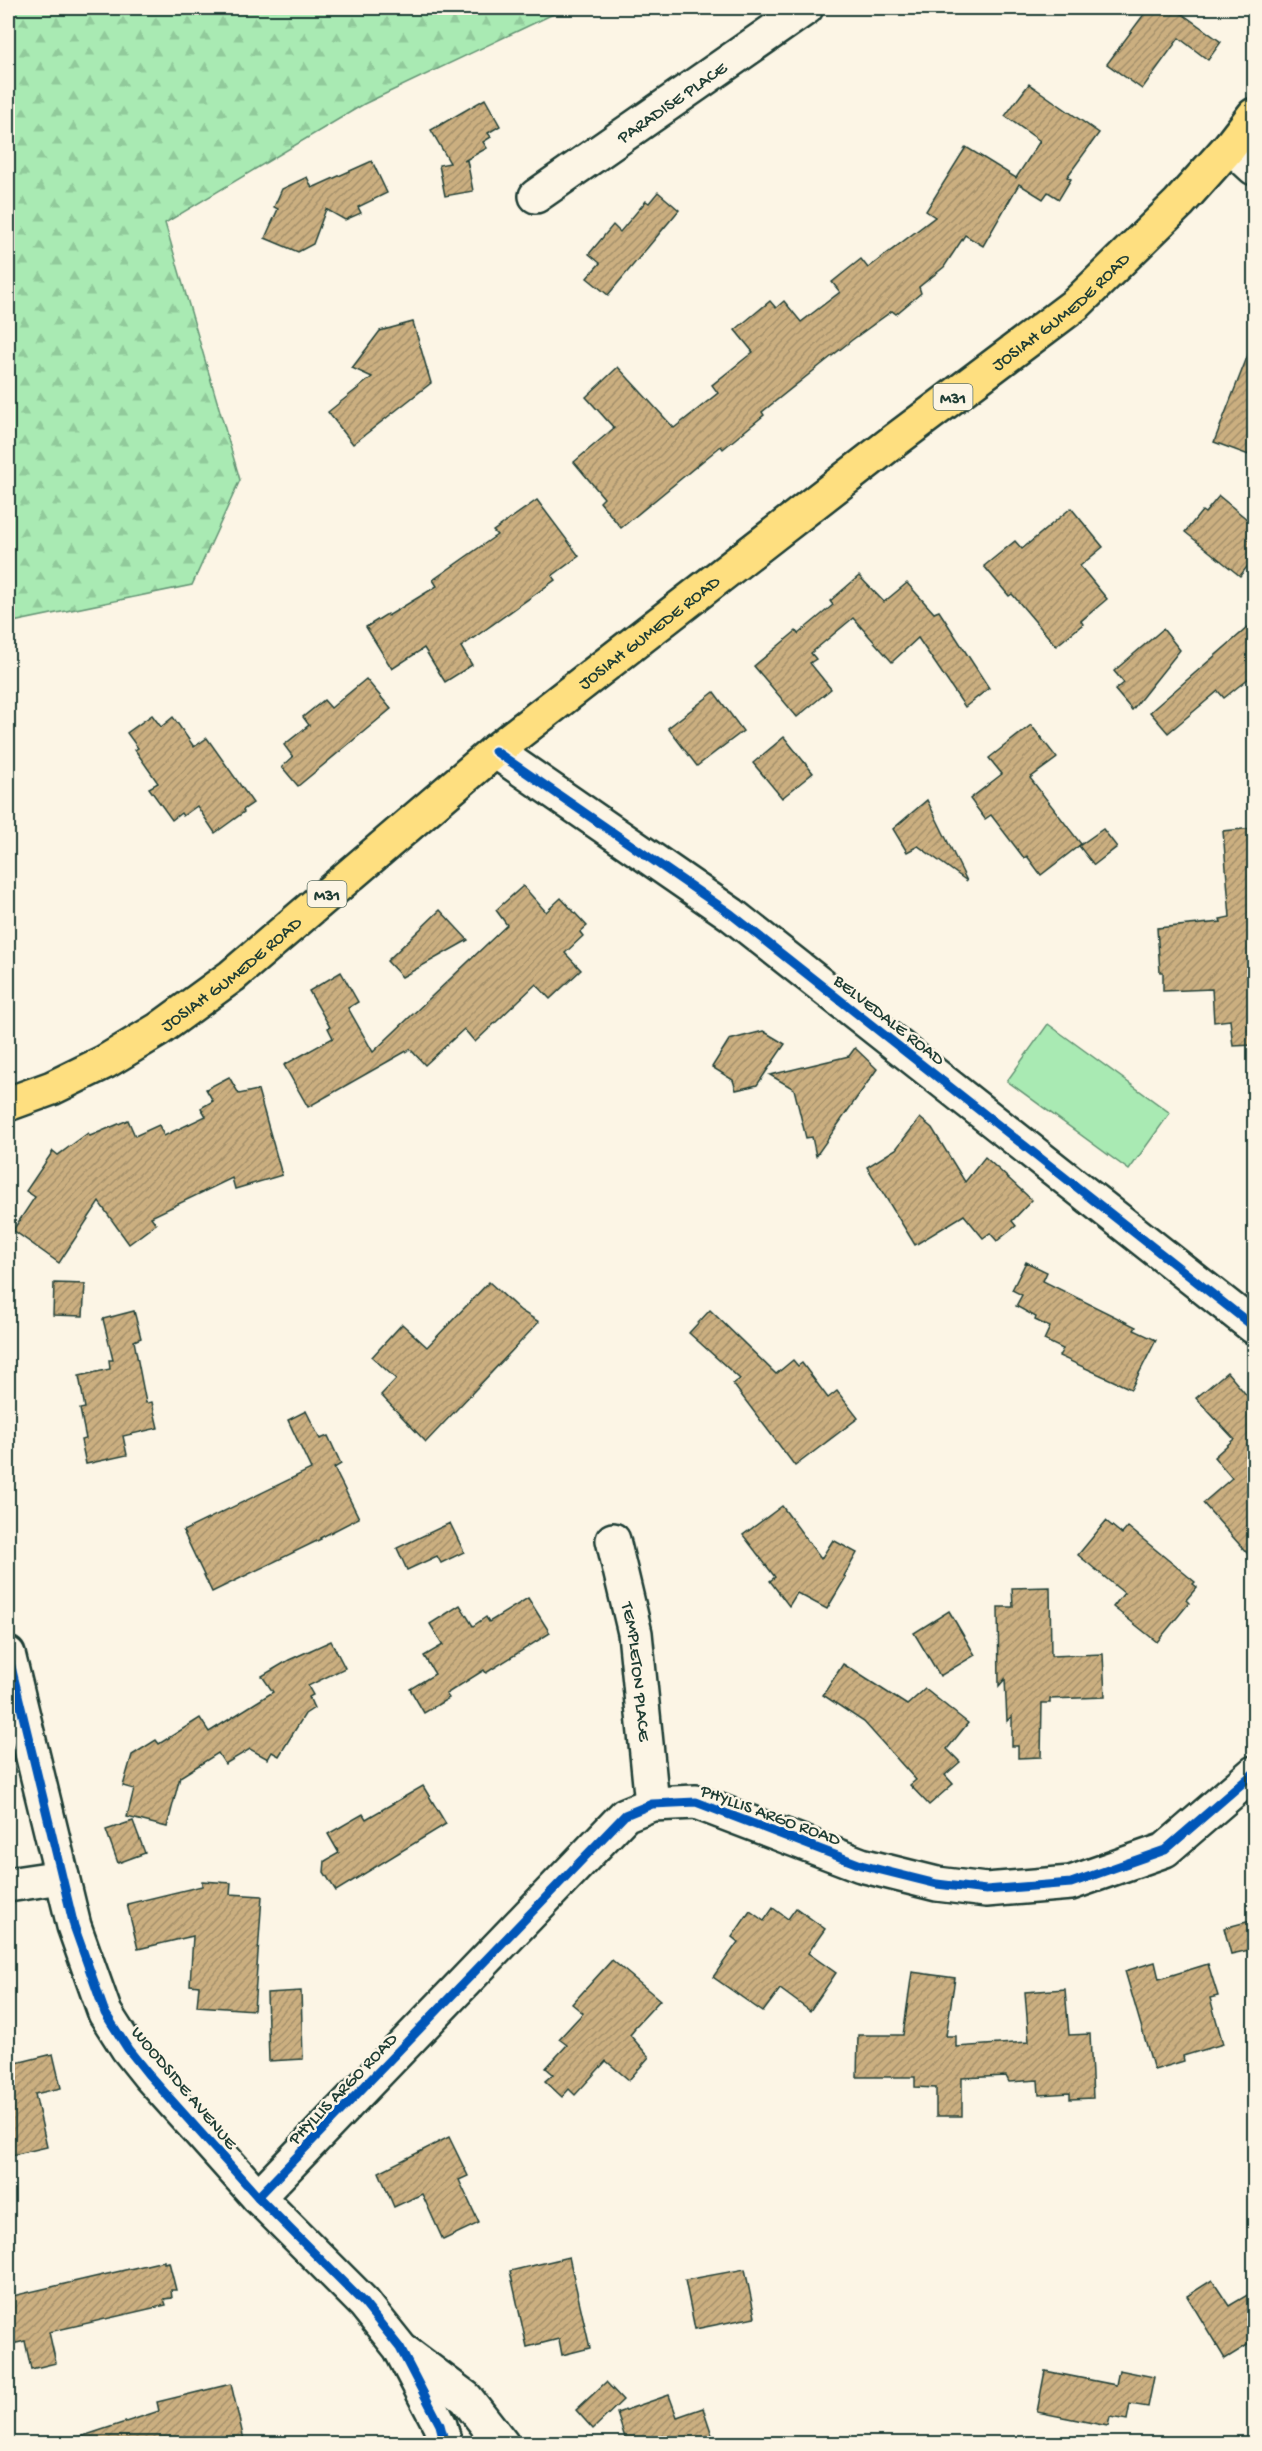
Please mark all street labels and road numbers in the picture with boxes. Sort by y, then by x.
street label: PARADISE PLACE [613,58,732,150]
street label: JOSIAH GUMEDE ROAD [989,249,1135,377]
road number: M31 [934,384,972,410]
street label: JOSIAH GUMEDE ROAD [575,572,725,695]
road number: M31 [308,881,346,907]
street label: JOSIAH GUMEDE ROAD [158,913,307,1037]
street label: BELVEDALE ROAD [828,970,948,1071]
street label: TEMPLETON PLACE [615,1599,654,1743]
street label: PHYLLIS ARGO ROAD [696,1781,843,1852]
street label: WOODSIDE AVENUE [126,2023,241,2155]
street label: PHYLLIS ARGO ROAD [284,2029,403,2151]

